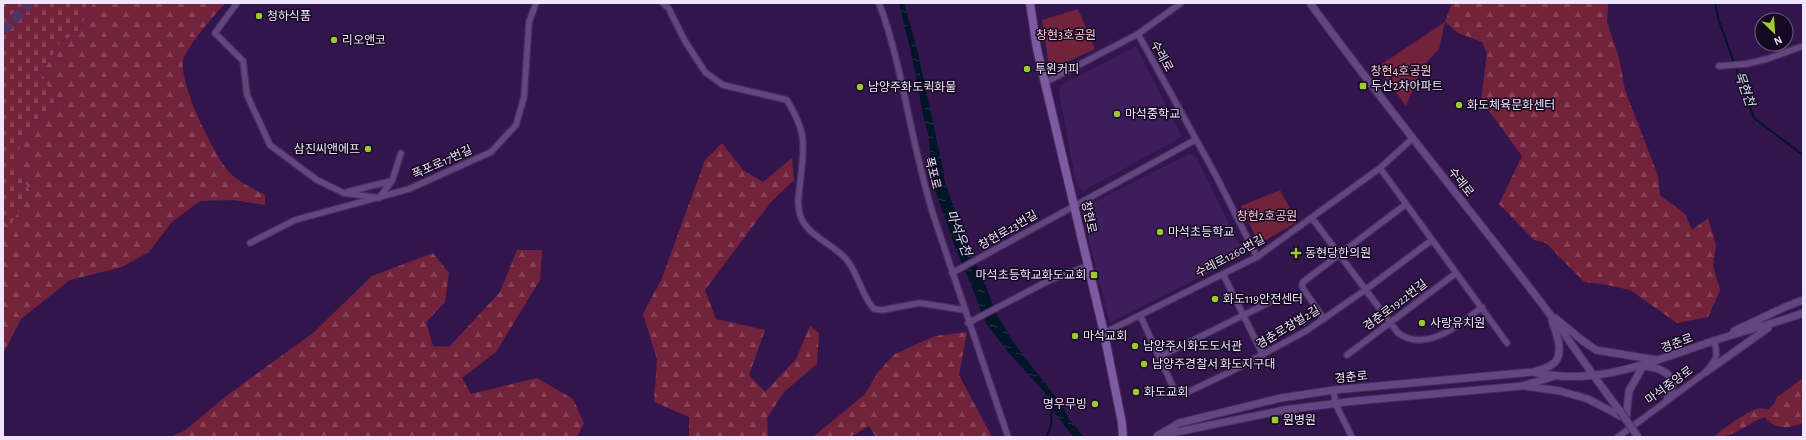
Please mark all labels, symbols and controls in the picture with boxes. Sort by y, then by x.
place label: 청하식품 [267,10,311,22]
marker: 청하식품 [254,11,264,21]
north arrow [1754,12,1794,52]
park label: 창현3호공원 [1036,28,1096,41]
place label: 리오앤코 [342,34,386,46]
text: N [1772,34,1784,47]
marker: 리오앤코 [329,35,339,45]
street label: 수레로 [1149,39,1175,73]
place label: 투윈커피 [1035,63,1079,75]
marker: 투윈커피 [1022,64,1032,74]
park label: 창현4호공원 [1371,64,1431,77]
water label: 묵현천 [1732,70,1757,109]
place label: 두산2차아파트 [1371,80,1443,92]
place label: 남양주화도퀵화물 [868,81,956,93]
marker: 두산2차아파트 [1358,81,1368,91]
marker: 남양주화도퀵화물 [855,82,865,92]
place label: 화도체육문화센터 [1467,99,1555,111]
marker: 화도체육문화센터 [1454,100,1464,110]
place label: 마석중학교 [1125,107,1180,120]
marker: 마석중학교 [1112,109,1122,119]
place label: 삼진씨앤에프 [294,143,360,155]
street label: 폭포로17번길 [410,143,474,181]
marker: 삼진씨앤에프 [363,144,373,154]
street label: 폭포로 [923,155,943,191]
street label: 수레로 [1446,165,1476,199]
street label: 창현로 [1080,199,1099,234]
water label: 마석우천 [943,208,974,259]
street label: 창현로23번길 [976,208,1039,252]
park label: 창현2호공원 [1237,209,1297,222]
place label: 마석초등학교 [1168,225,1234,238]
marker: 마석초등학교 [1155,227,1165,237]
street label: 수레로1260번길 [1193,233,1267,279]
place label: 동현당한의원 [1305,246,1371,259]
marker: 동현당한의원 [1290,247,1302,259]
place label: 마석초등학교화도교회 [976,268,1086,281]
marker: 마석초등학교화도교회 [1089,270,1099,280]
street label: 경춘로1922번길 [1361,277,1429,333]
place label: 화도119안전센터 [1223,293,1303,305]
marker: 화도119안전센터 [1210,294,1220,304]
street label: 경춘로창벌2길 [1254,303,1322,351]
place label: 사랑유치원 [1430,317,1485,329]
marker: 사랑유치원 [1417,318,1427,328]
place label: 마석교회 [1083,330,1127,342]
marker: 마석교회 [1070,331,1080,341]
street label: 경춘로 [1659,332,1695,354]
place label: 남양주시화도도서관 [1143,340,1242,352]
marker: 남양주시화도도서관 [1130,341,1140,351]
place label: 남양주경찰서 화도지구대 [1152,358,1275,370]
marker: 남양주경찰서 화도지구대 [1139,359,1149,369]
street label: 마석중앙로 [1643,364,1695,406]
street label: 경춘로 [1334,369,1368,385]
place label: 화도교회 [1144,386,1188,398]
marker: 화도교회 [1131,387,1141,397]
place label: 명우무빙 [1043,398,1087,410]
marker: 명우무빙 [1090,399,1100,409]
place label: 원병원 [1283,414,1316,426]
marker: 원병원 [1270,415,1280,425]

